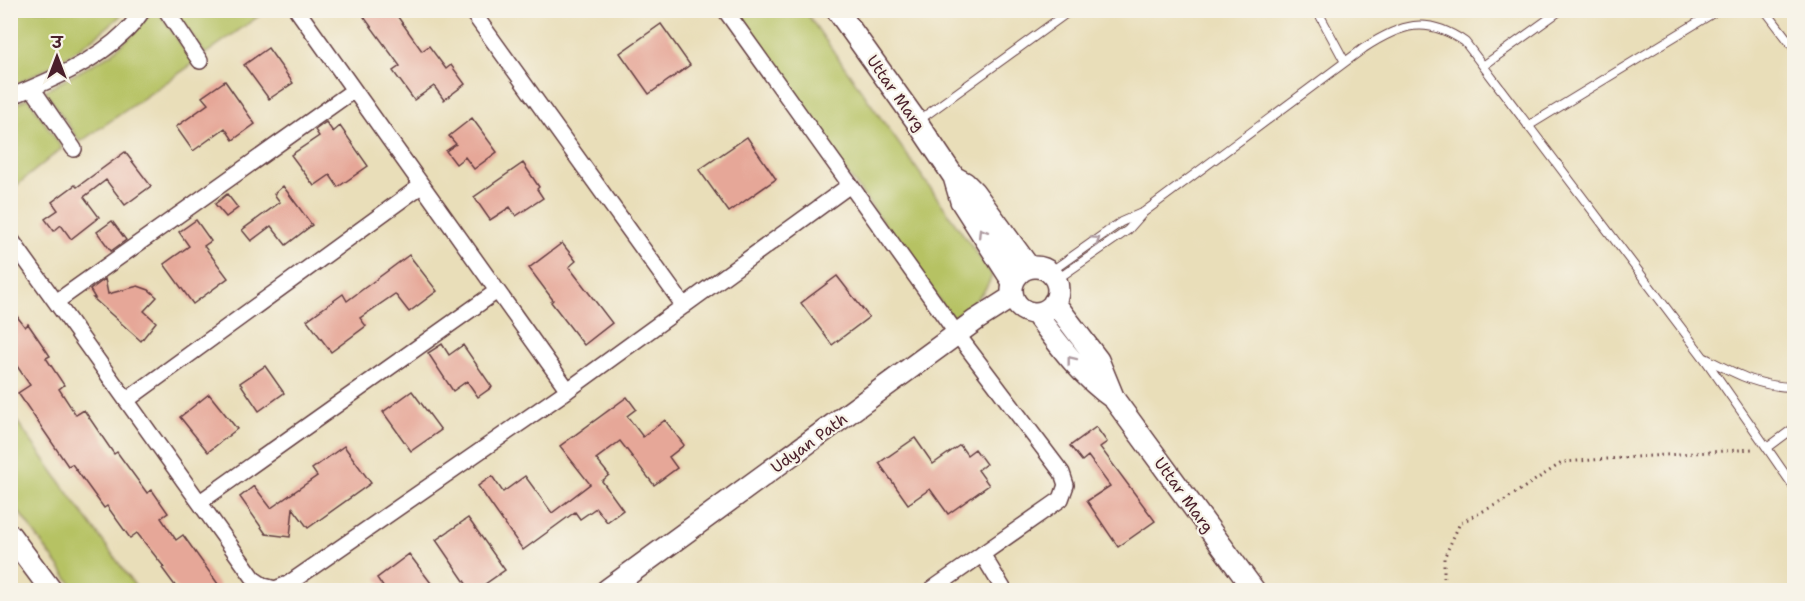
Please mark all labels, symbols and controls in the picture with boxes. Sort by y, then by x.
north arrow [27,27,87,87]
text: उ [50,32,64,53]
street label: Uttar Marg [862,51,930,135]
one-way arrow [978,228,989,239]
one-way arrow [1089,236,1100,247]
one-way arrow [1067,355,1078,366]
street label: Udyan Path [766,408,852,478]
street label: Uttar Marg [1150,453,1219,537]

